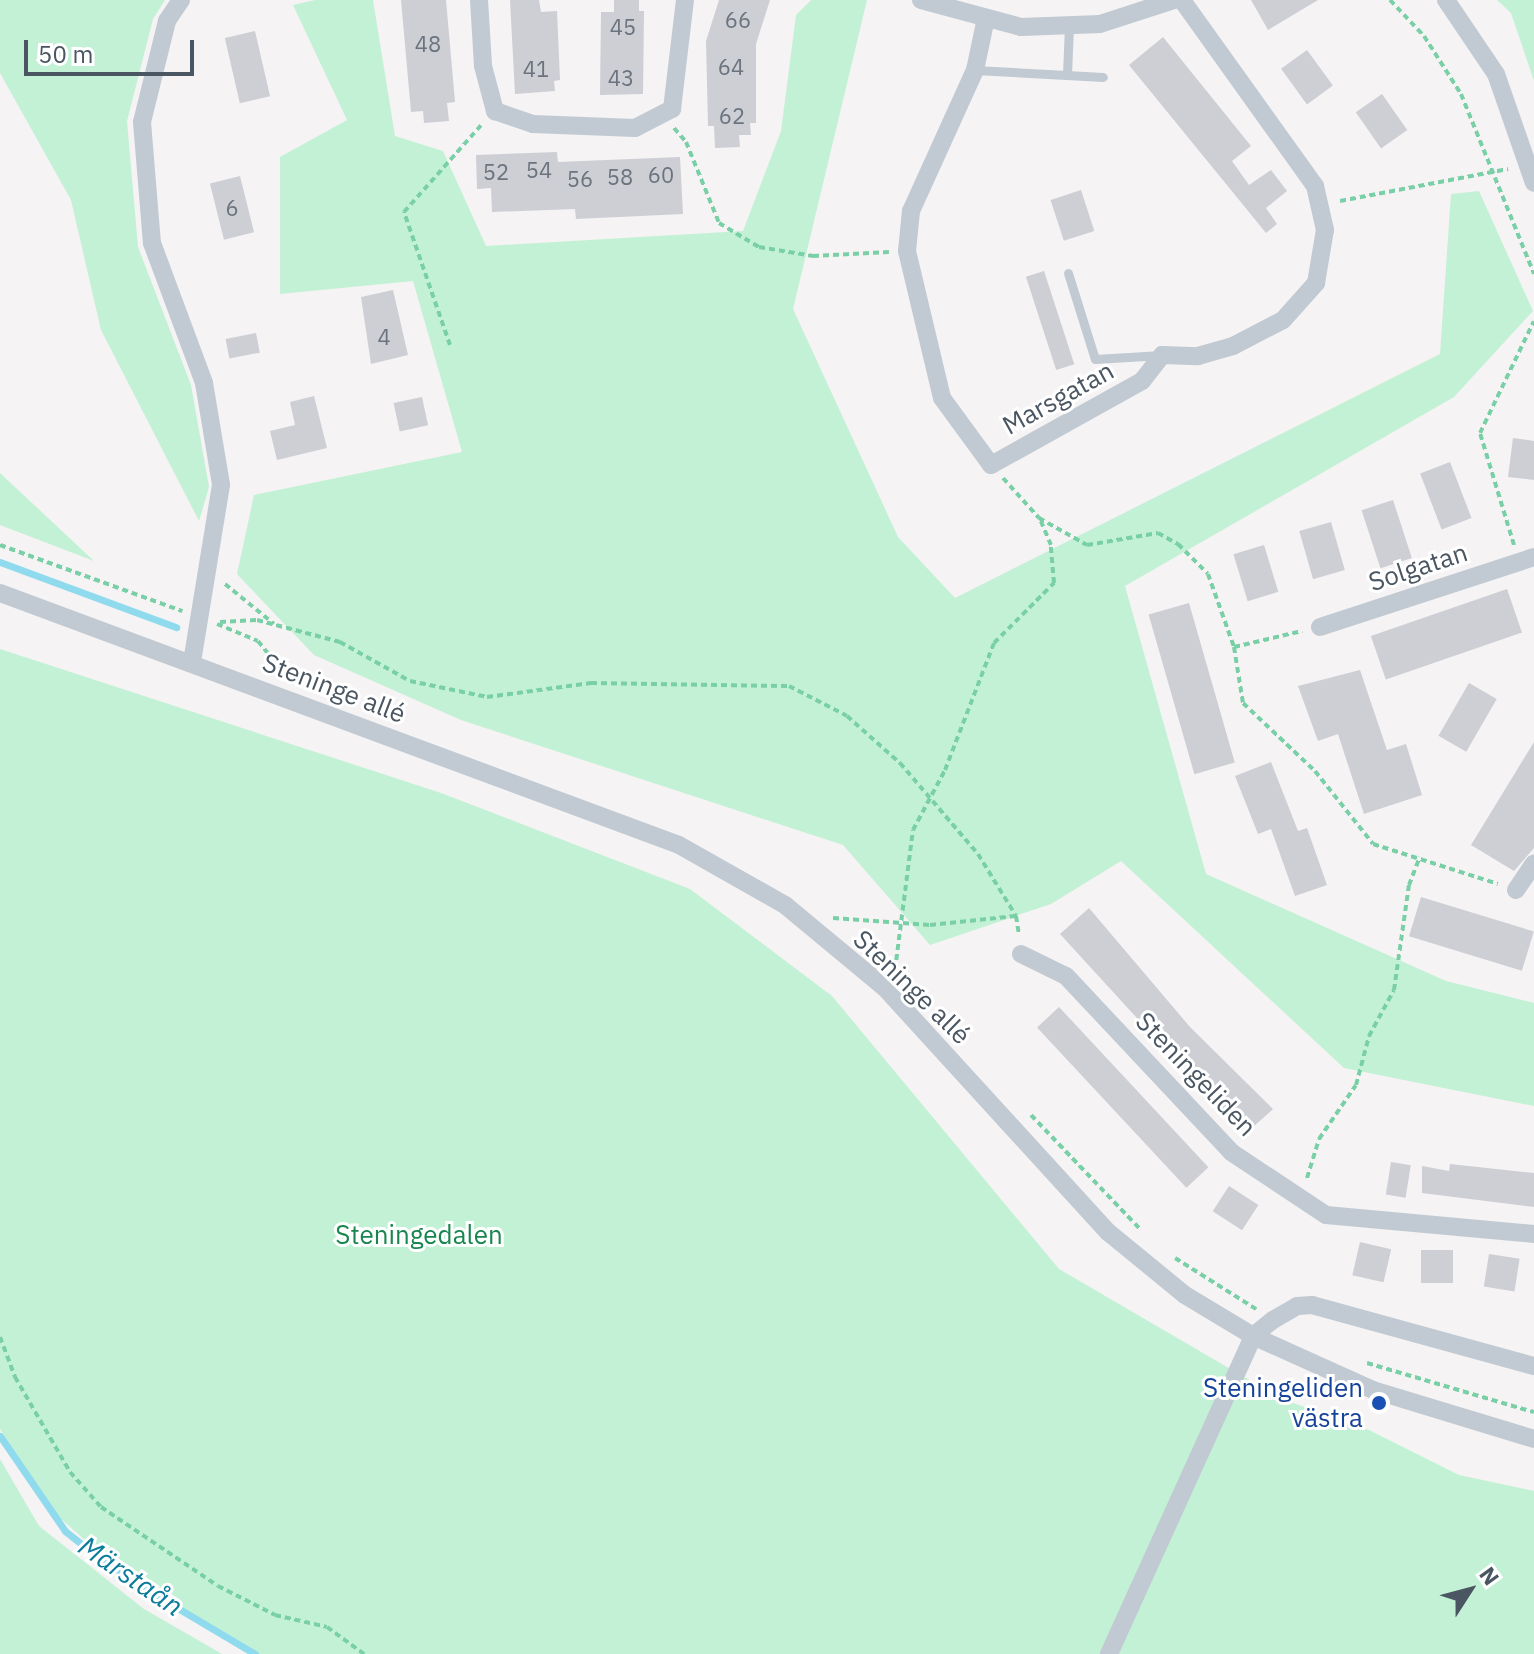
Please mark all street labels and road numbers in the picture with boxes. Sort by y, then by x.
street label: Marsgatan [997,355,1119,441]
street label: Solgatan [1365,536,1471,598]
street label: Steninge allé [258,646,410,730]
street label: Steninge allé [847,923,977,1051]
street label: Steningeliden [1129,1006,1263,1142]

